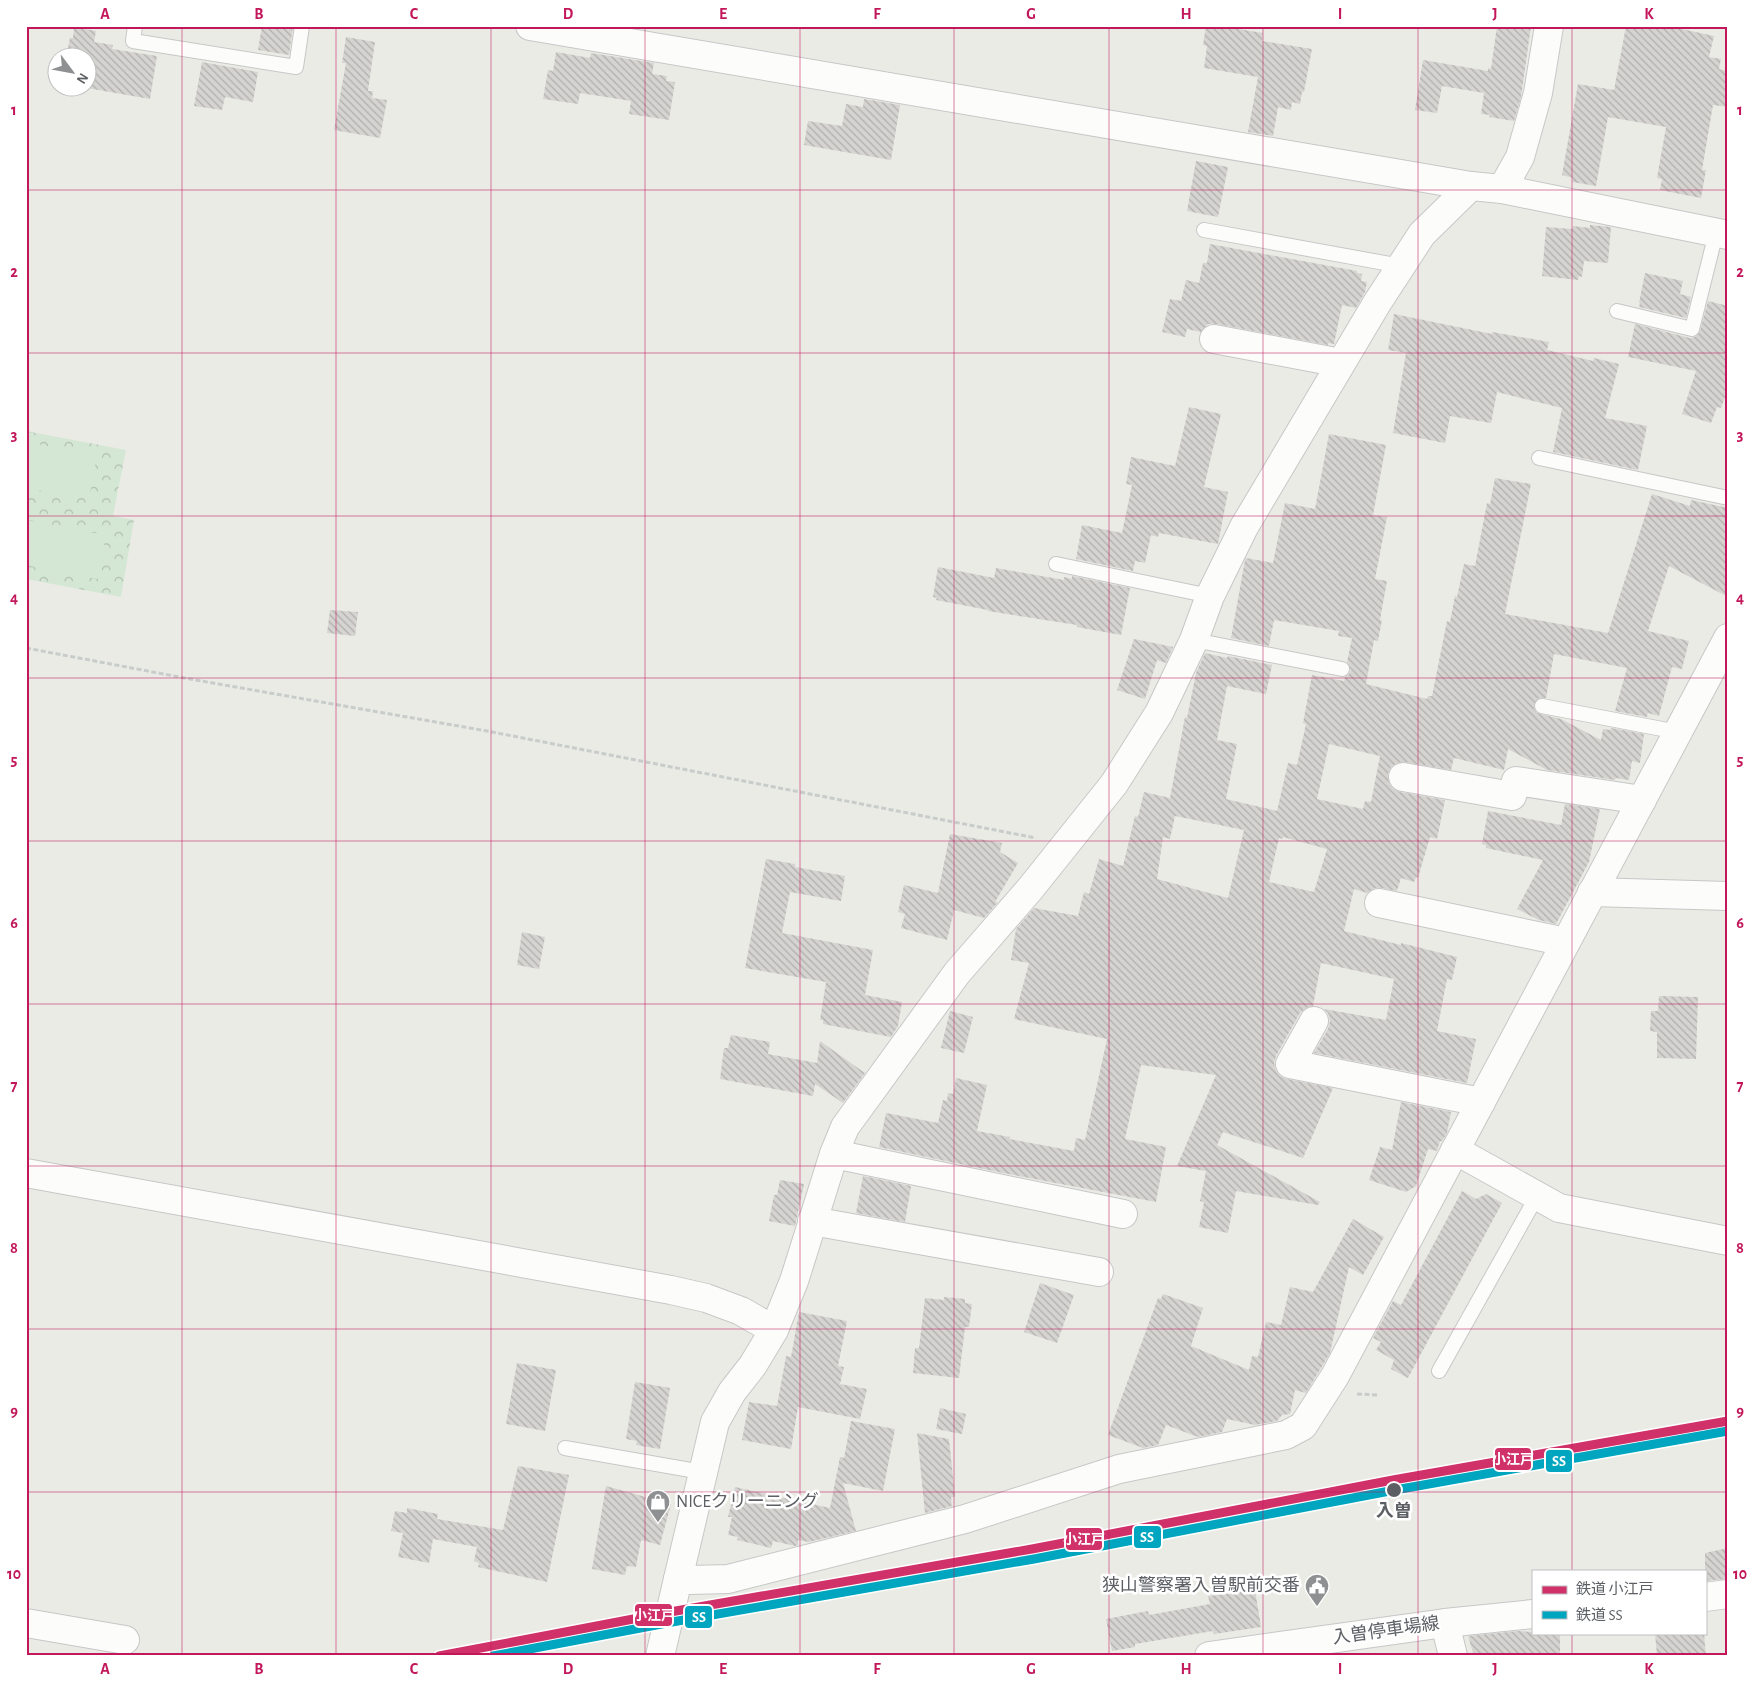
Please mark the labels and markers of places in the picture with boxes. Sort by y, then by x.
marker: 入曽 [1385,1481,1403,1499]
shop icon: NICEクリーニング [645,1489,671,1523]
place label: NICEクリーニング [676,1491,819,1511]
place label: 入曽 [1376,1501,1412,1521]
public building icon: 狭山警察署入曽駅前交番 [1304,1573,1330,1607]
place label: 狭山警察署入曽駅前交番 [1102,1575,1300,1595]

